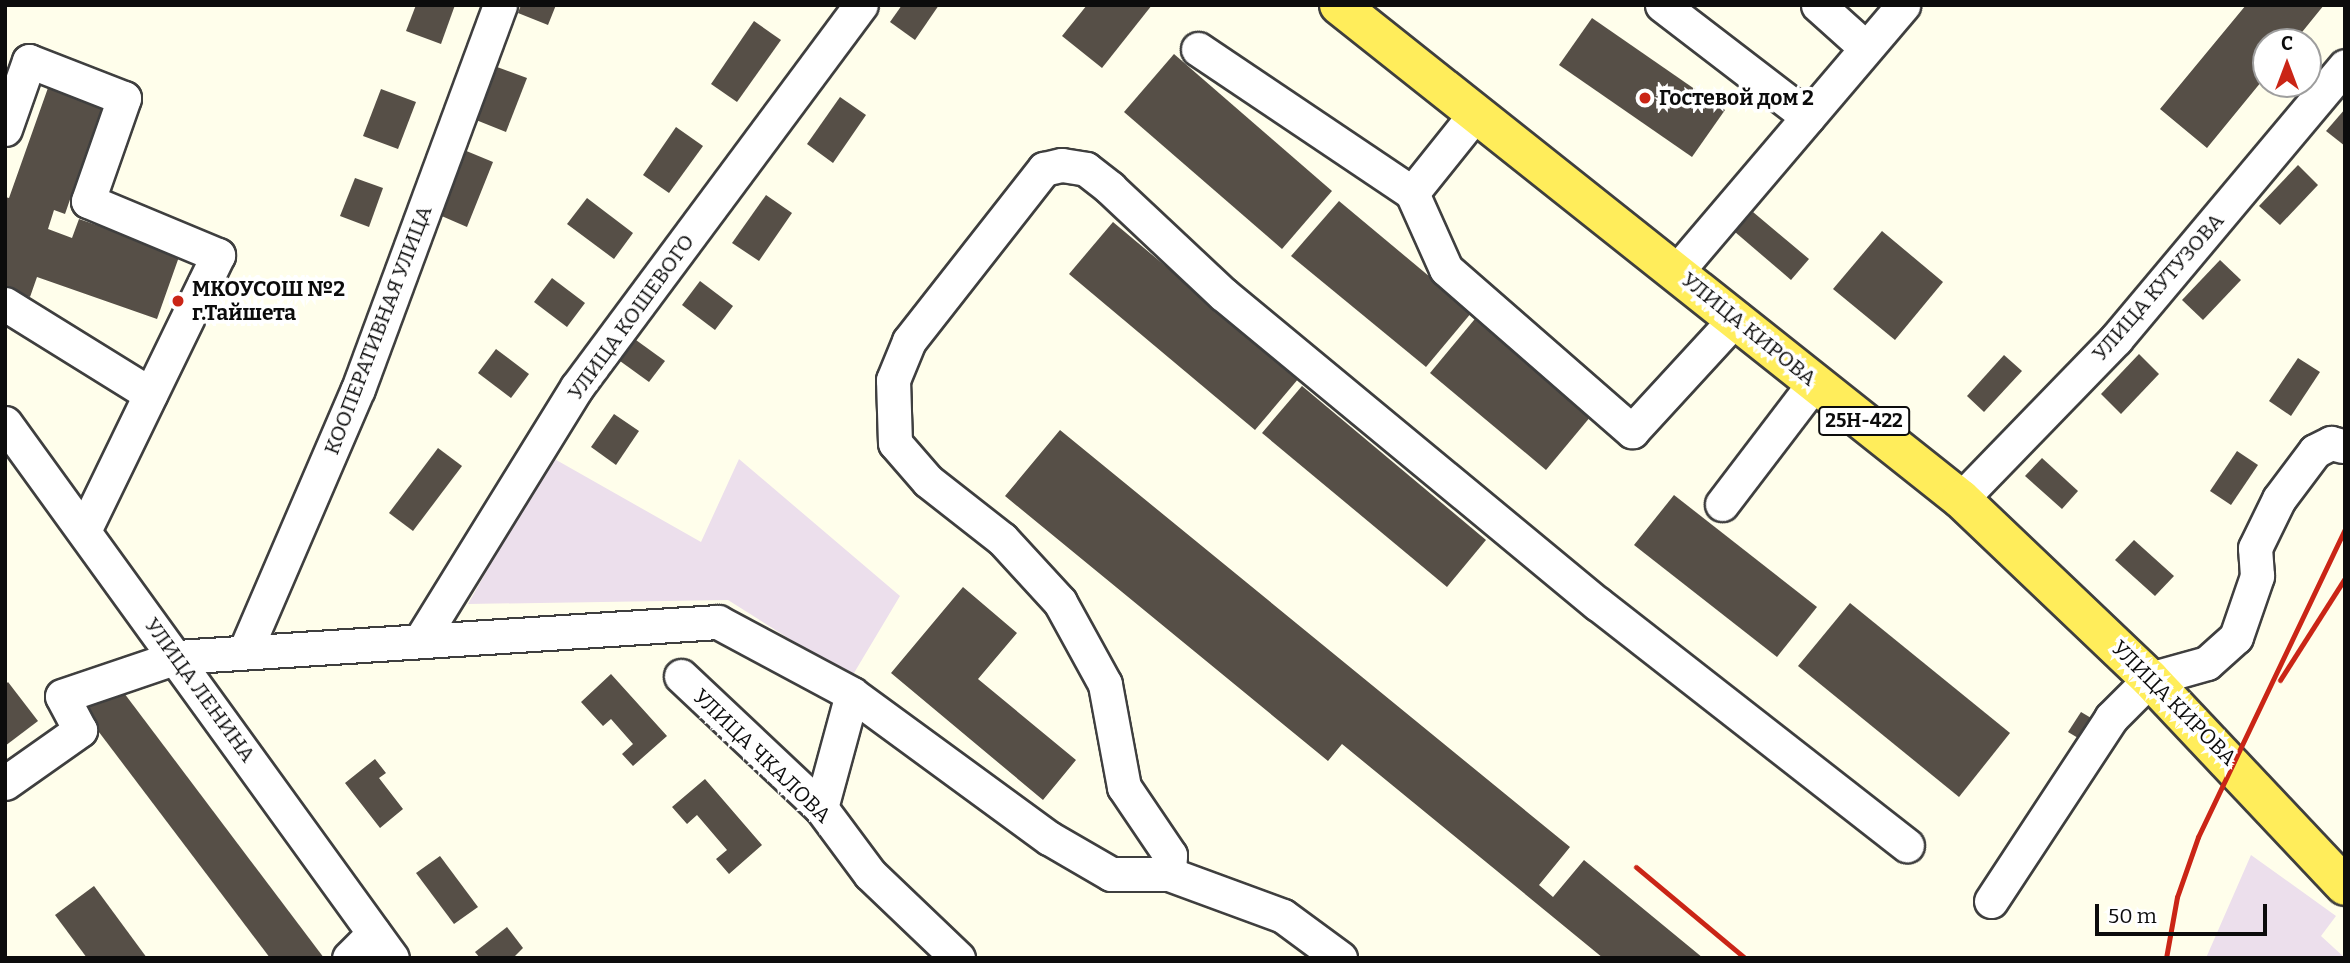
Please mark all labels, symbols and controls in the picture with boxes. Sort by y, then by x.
north arrow [2252,28,2322,98]
text: С [2281,32,2293,55]
place label: Гостевой дом 2 [1659,85,1814,111]
marker: Гостевой дом 2 [1637,90,1653,106]
street label: КООПЕРАТИВНАЯ УЛИЦА [319,202,437,458]
street label: УЛИЦА КУТУЗОВА [2087,208,2229,366]
street label: УЛИЦА КОШЕВОГО [563,229,699,405]
street label: УЛИЦА КИРОВА [1677,267,1821,391]
place label: МКОУСОШ №2 г.Тайшета [192,276,345,326]
marker: МКОУСОШ №2 г.Тайшета [170,293,186,309]
road number: 25Н-422 [1817,406,1911,436]
street label: УЛИЦА ЛЕНИНА [139,613,261,767]
street label: УЛИЦА КИРОВА [2106,635,2242,771]
street label: УЛИЦА ЧКАЛОВА [688,684,836,828]
scale bar [2098,890,2270,934]
text: 50 m [2108,903,2157,929]

